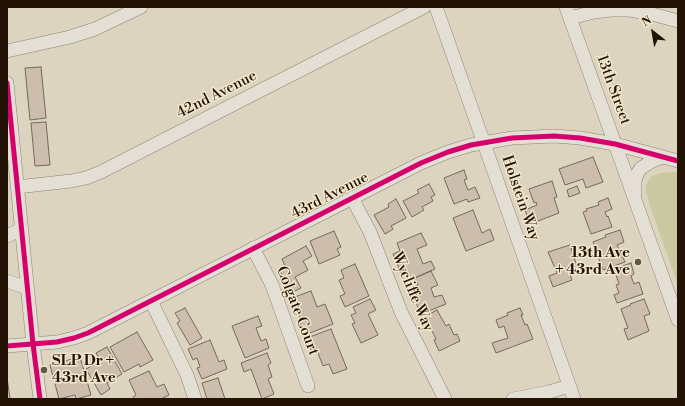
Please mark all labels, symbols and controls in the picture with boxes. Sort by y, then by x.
north arrow [633,12,673,52]
text: N [639,13,654,30]
street label: 13th Street [592,53,634,127]
street label: 42nd Avenue [174,67,260,123]
street label: Holstein Way [497,153,543,243]
street label: 43rd Avenue [288,169,372,223]
place label: 13th Ave + 43rd Ave [555,244,630,279]
street label: Wycliffe Way [387,250,437,334]
marker: 13th Ave + 43rd Ave [633,257,643,267]
street label: Colgate Court [272,264,322,358]
place label: SLP Dr + 43rd Ave [52,352,116,387]
marker: SLP Dr + 43rd Ave [39,365,49,375]

